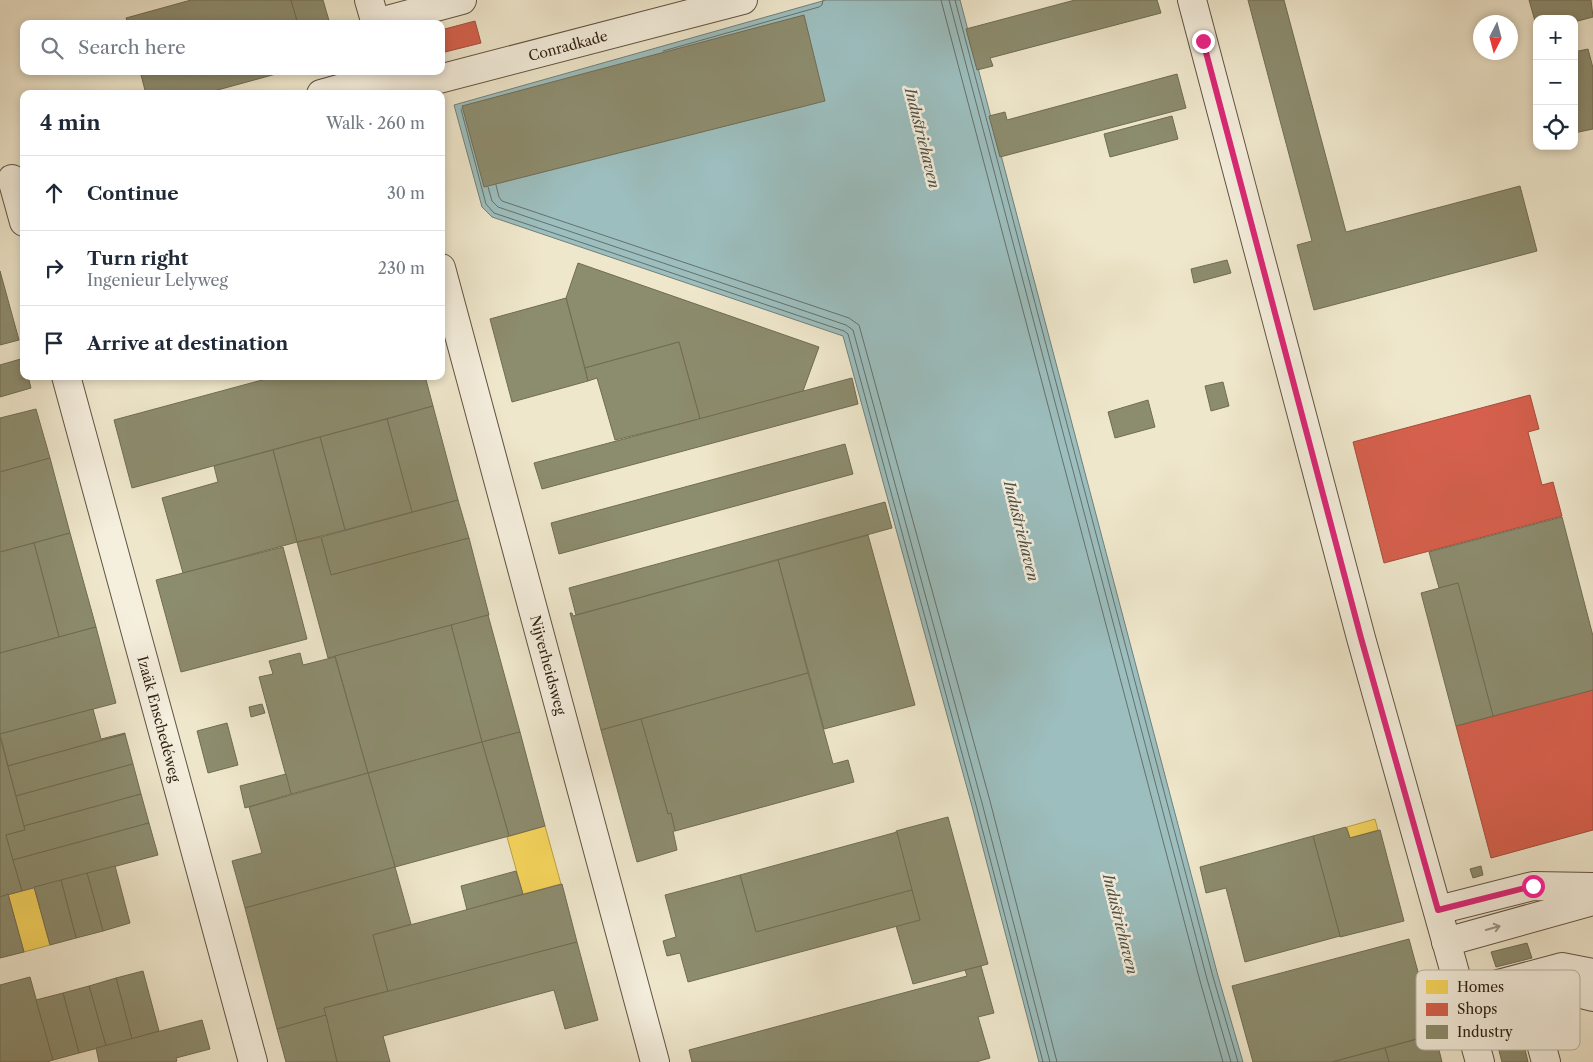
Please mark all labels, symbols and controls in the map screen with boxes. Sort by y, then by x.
north arrow [1473,15,1518,60]
map controls [1533,15,1578,150]
button: + [1533,15,1578,60]
search box [20,20,445,75]
street label: Conradkade [526,27,610,65]
route end [1192,30,1215,53]
icon: search [38,34,66,62]
text: Search here [78,36,186,59]
button: − [1533,60,1578,105]
water label: Industriehaven [901,85,944,190]
button: locate [1533,105,1578,150]
text: 4 min [40,110,101,135]
text: Walk · 260 m [326,113,425,133]
icon: ahead [40,179,68,207]
text: Continue [87,182,179,205]
text: 30 m [387,183,425,203]
text: Turn right [87,247,188,270]
icon: right [40,254,68,282]
text: 230 m [378,258,425,278]
text: Ingenieur Lelyweg [87,270,228,290]
icon: arrive [40,329,68,357]
text: Arrive at destination [87,332,288,355]
water label: Industriehaven [1000,478,1043,583]
street label: Nijverheidsweg [526,613,570,717]
street label: Izaäk Enschedéweg [134,654,185,785]
water label: Industriehaven [1099,871,1142,976]
route start [1522,875,1545,898]
one-way arrow [1485,923,1501,933]
legend [1416,970,1580,1050]
text: Homes [1457,978,1504,996]
text: Shops [1457,1000,1497,1018]
text: Industry [1457,1023,1513,1041]

